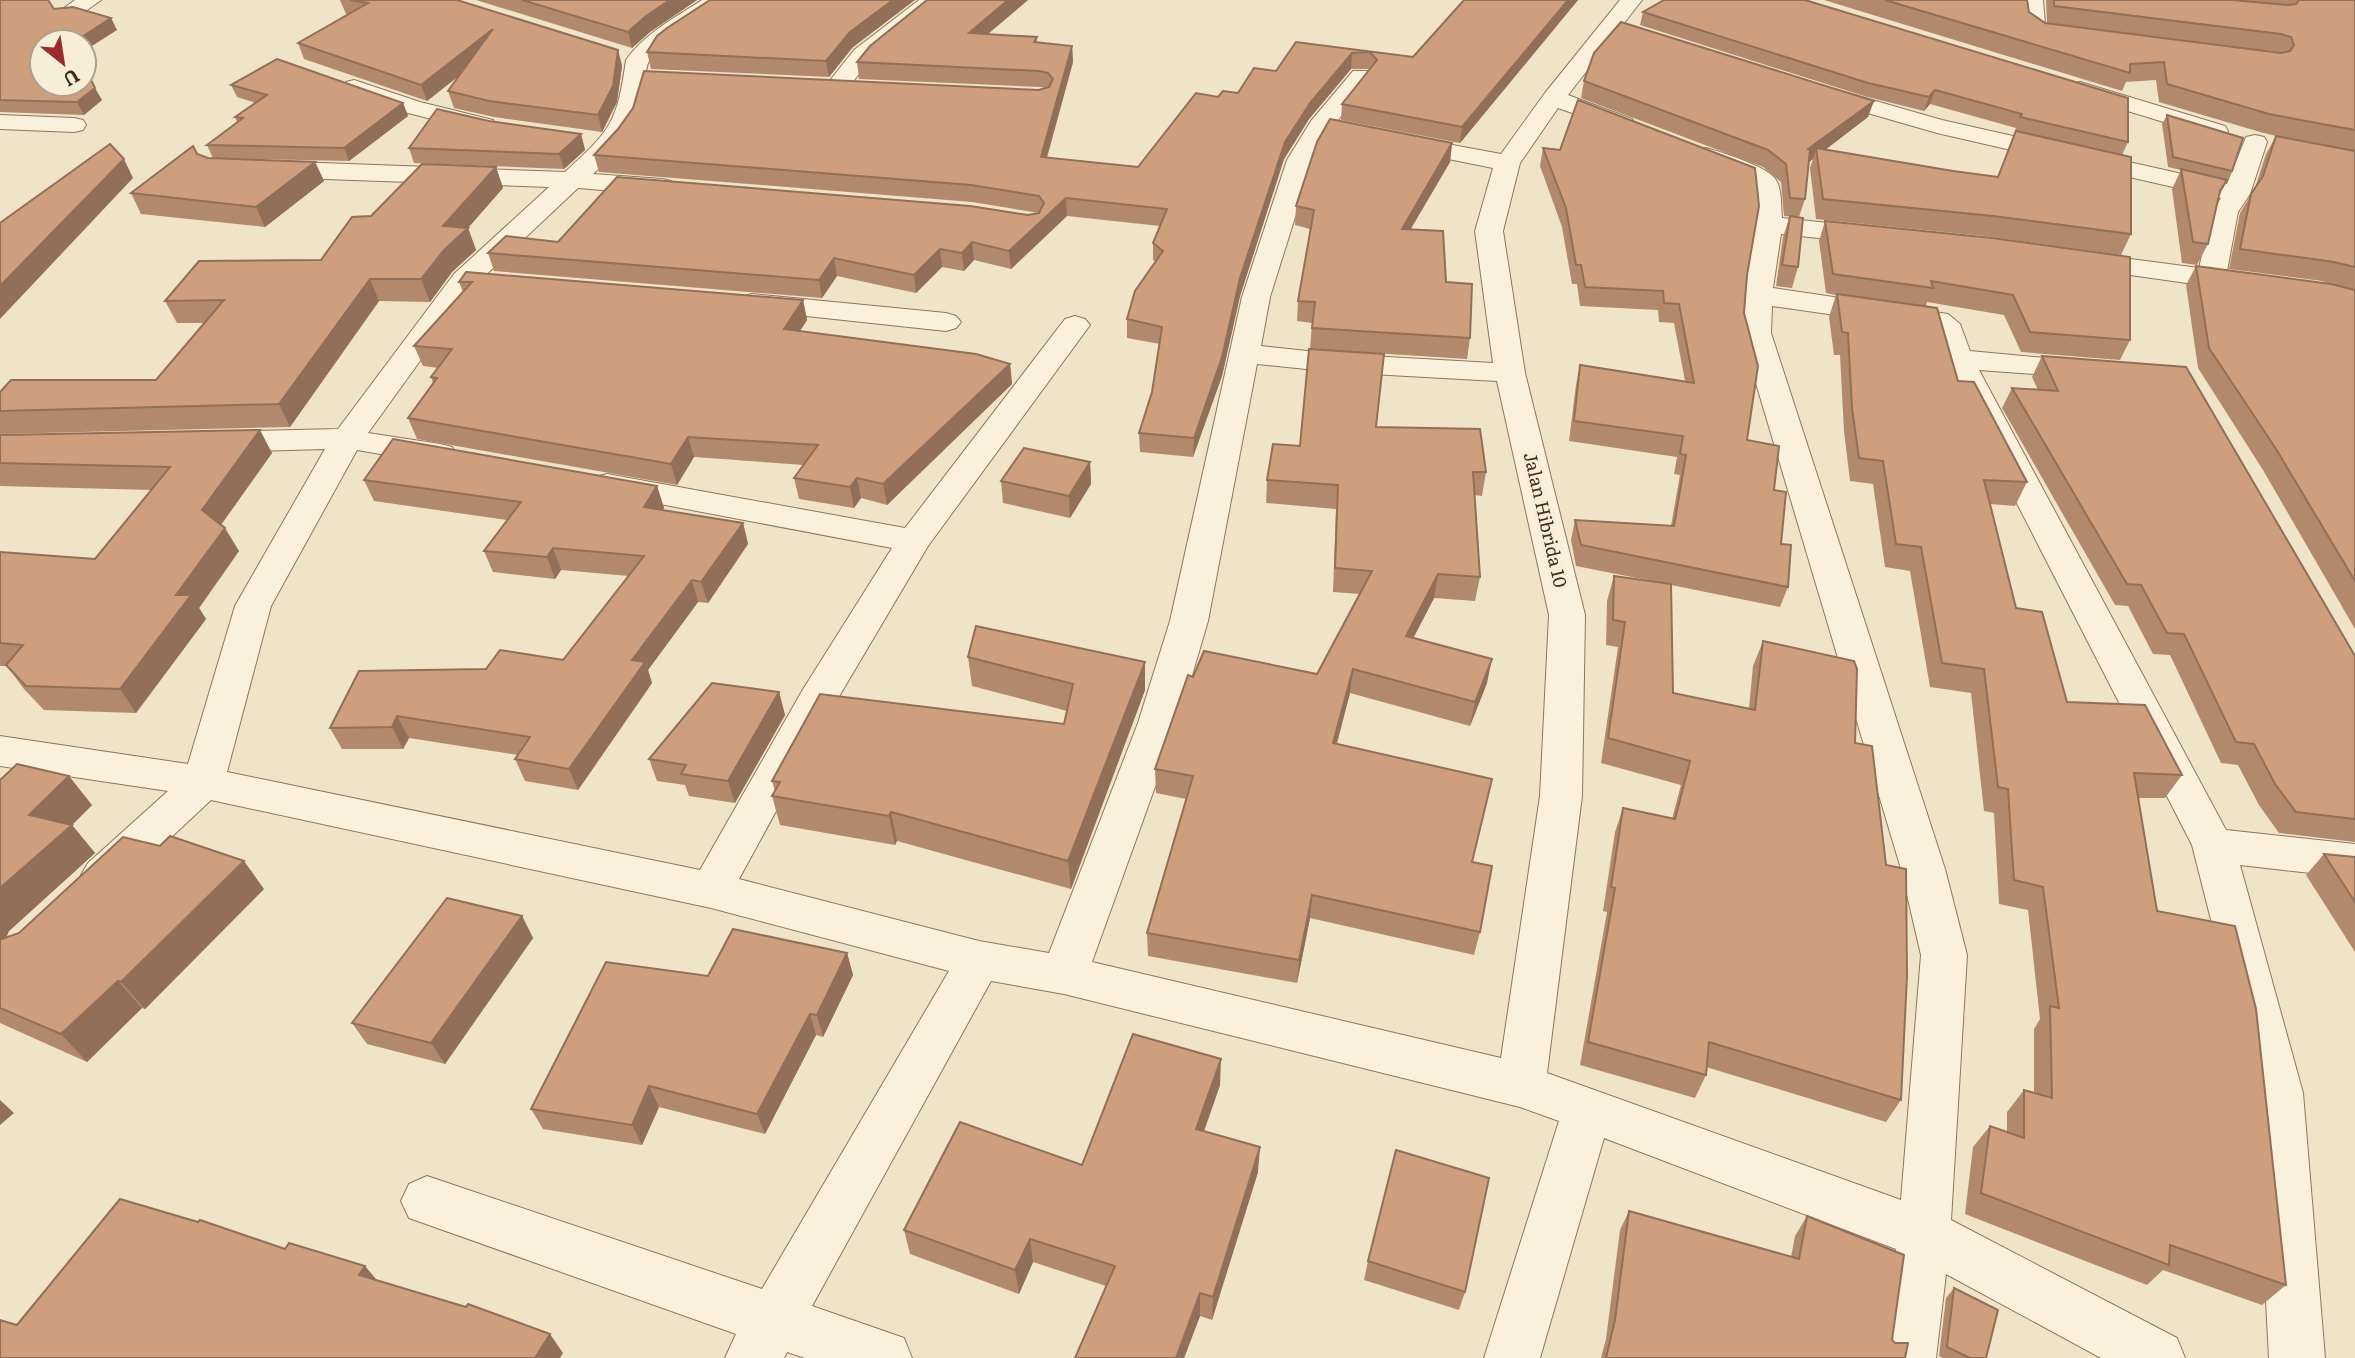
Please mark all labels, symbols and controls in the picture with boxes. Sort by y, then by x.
north arrow [28,28,98,98]
text: U [58,63,85,94]
street label: Jalan Hibrida 10 [1518,449,1575,590]

